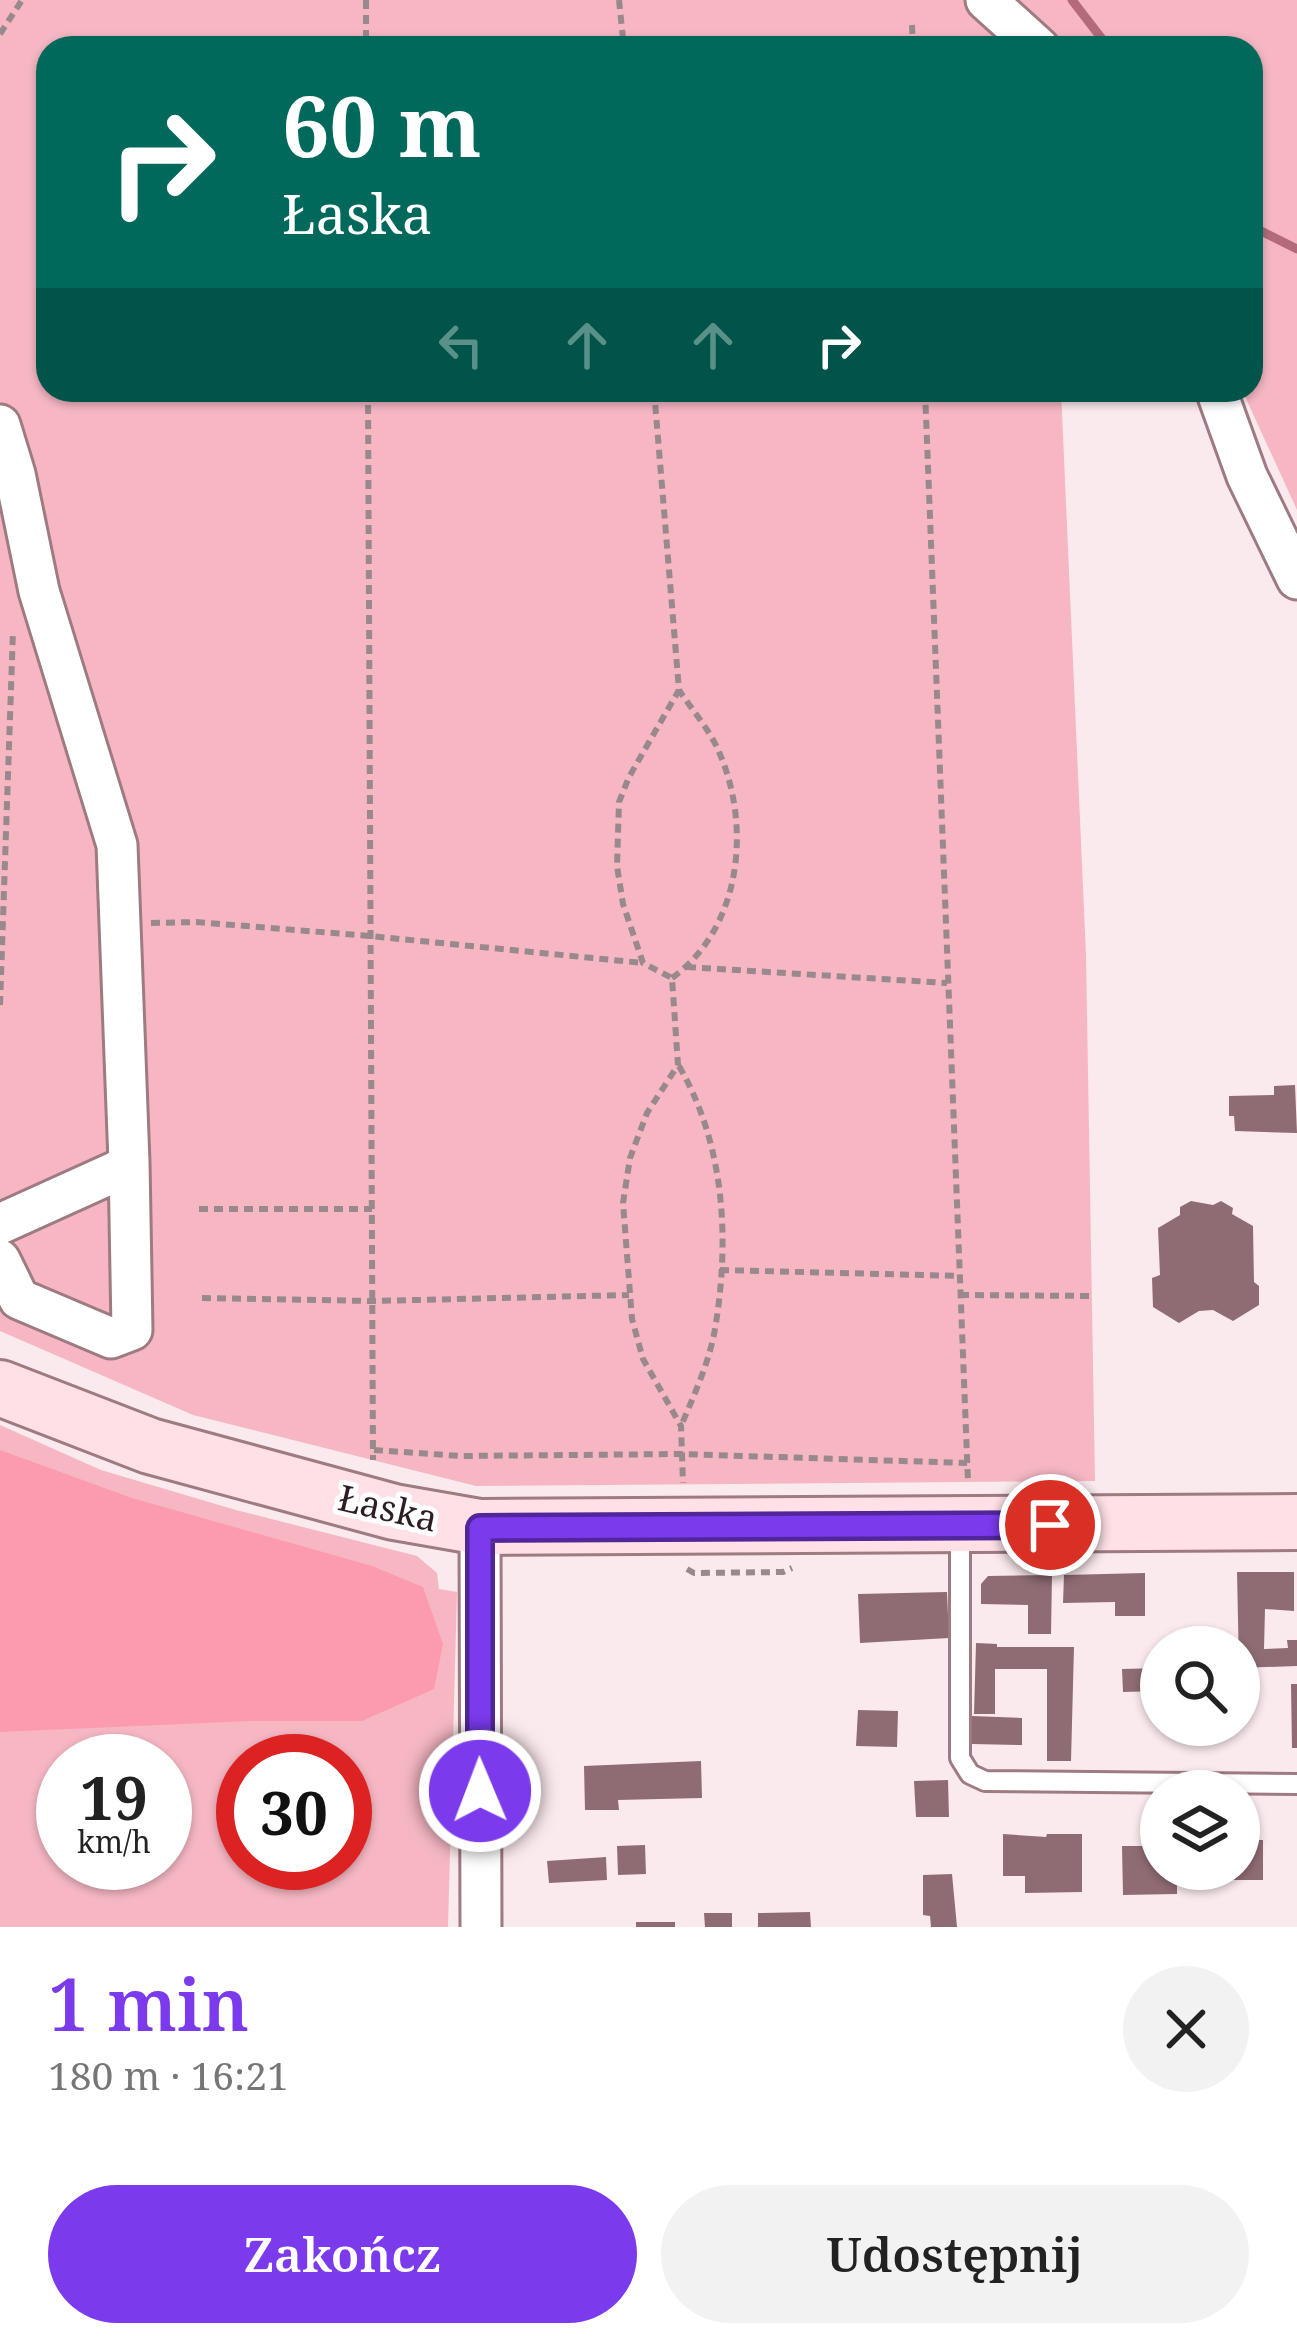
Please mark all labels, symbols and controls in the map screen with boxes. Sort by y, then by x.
text: 60 m [282,67,482,182]
icon: right [84,84,240,240]
text: Łaska [282,176,432,250]
icon: left [428,312,494,378]
icon: ahead [554,312,620,378]
icon: ahead [680,312,746,378]
icon: right [806,312,872,378]
street label: Łaska [334,1472,442,1543]
pin [999,1474,1101,1576]
icon: arrive [1017,1492,1083,1558]
map controls [1140,1626,1260,1890]
button: search [1140,1626,1260,1746]
position arrow [417,1728,543,1854]
speed limit sign: 30 [216,1734,372,1890]
text: 19 [80,1756,148,1838]
button: layers [1140,1770,1260,1890]
text: km/h [77,1821,151,1862]
text: 1 min [48,1954,249,2052]
button: close [1123,1966,1249,2092]
text: 180 m · 16:21 [48,2048,289,2101]
button: Zakończ [48,2185,637,2323]
button: Udostępnij [661,2185,1249,2323]

